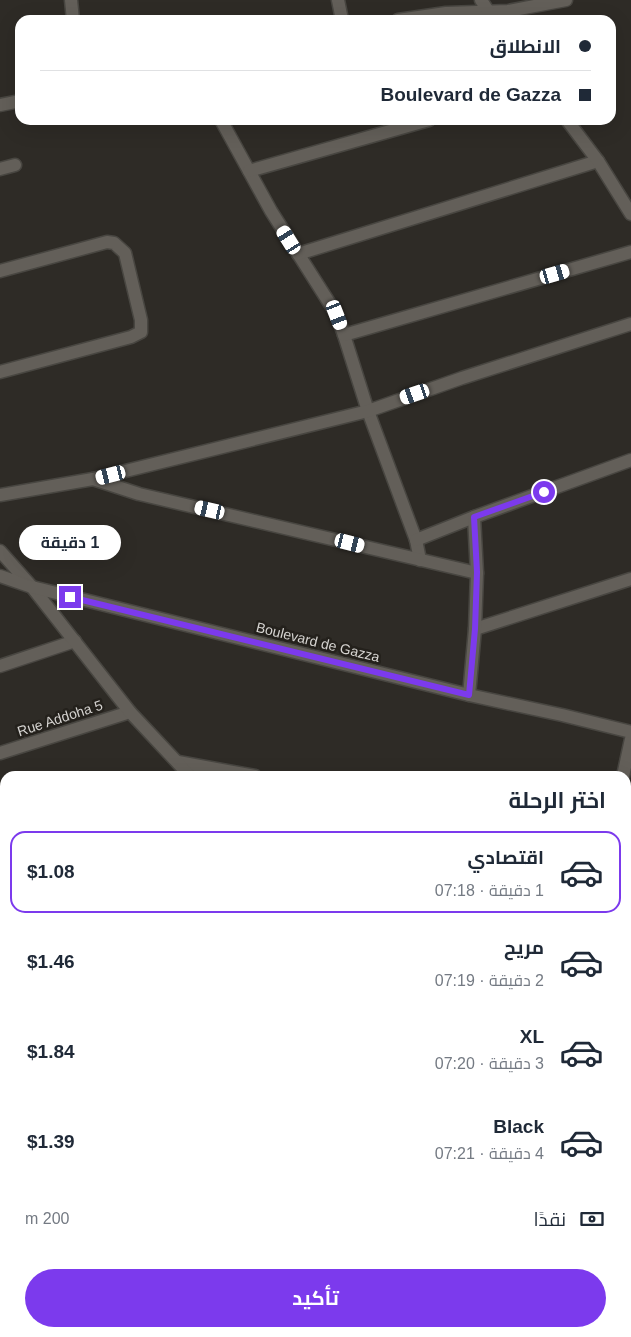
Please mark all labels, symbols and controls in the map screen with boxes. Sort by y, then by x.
text: الانطلاق [490,36,561,57]
text: Boulevard de Gazza [380,84,561,105]
car [274,223,303,257]
car [538,263,571,285]
car [324,298,349,332]
car [398,382,431,406]
car [94,464,127,486]
route start [533,481,555,503]
car [193,499,226,521]
callout: 1 دقيقة [19,524,121,560]
car [333,532,366,554]
text: 1 دقيقة [41,534,99,551]
route end [59,586,81,608]
street label: Boulevard de Gazza [255,619,382,665]
street label: Rue Addoha 5 [15,697,105,739]
text: اختر الرحلة [508,788,606,813]
text: اقتصادي [468,847,544,868]
icon: car [559,850,604,895]
text: $1.08 [27,861,75,882]
text: 1 دقيقة · 07:18 [435,882,544,899]
text: مريح [504,937,544,958]
icon: car [559,940,604,985]
text: $1.46 [27,951,75,972]
text: 2 دقيقة · 07:19 [435,972,544,989]
text: XL [520,1026,544,1047]
icon: car [559,1030,604,1075]
text: $1.84 [27,1041,75,1062]
text: 3 دقيقة · 07:20 [435,1055,544,1072]
text: Black [493,1116,544,1137]
icon: car [559,1120,604,1165]
text: $1.39 [27,1131,75,1152]
text: 4 دقيقة · 07:21 [435,1145,544,1162]
icon: cash [578,1205,606,1233]
text: نقدًا [534,1209,566,1230]
text: 200 m [25,1210,69,1227]
button: تأكيد [25,1269,606,1327]

